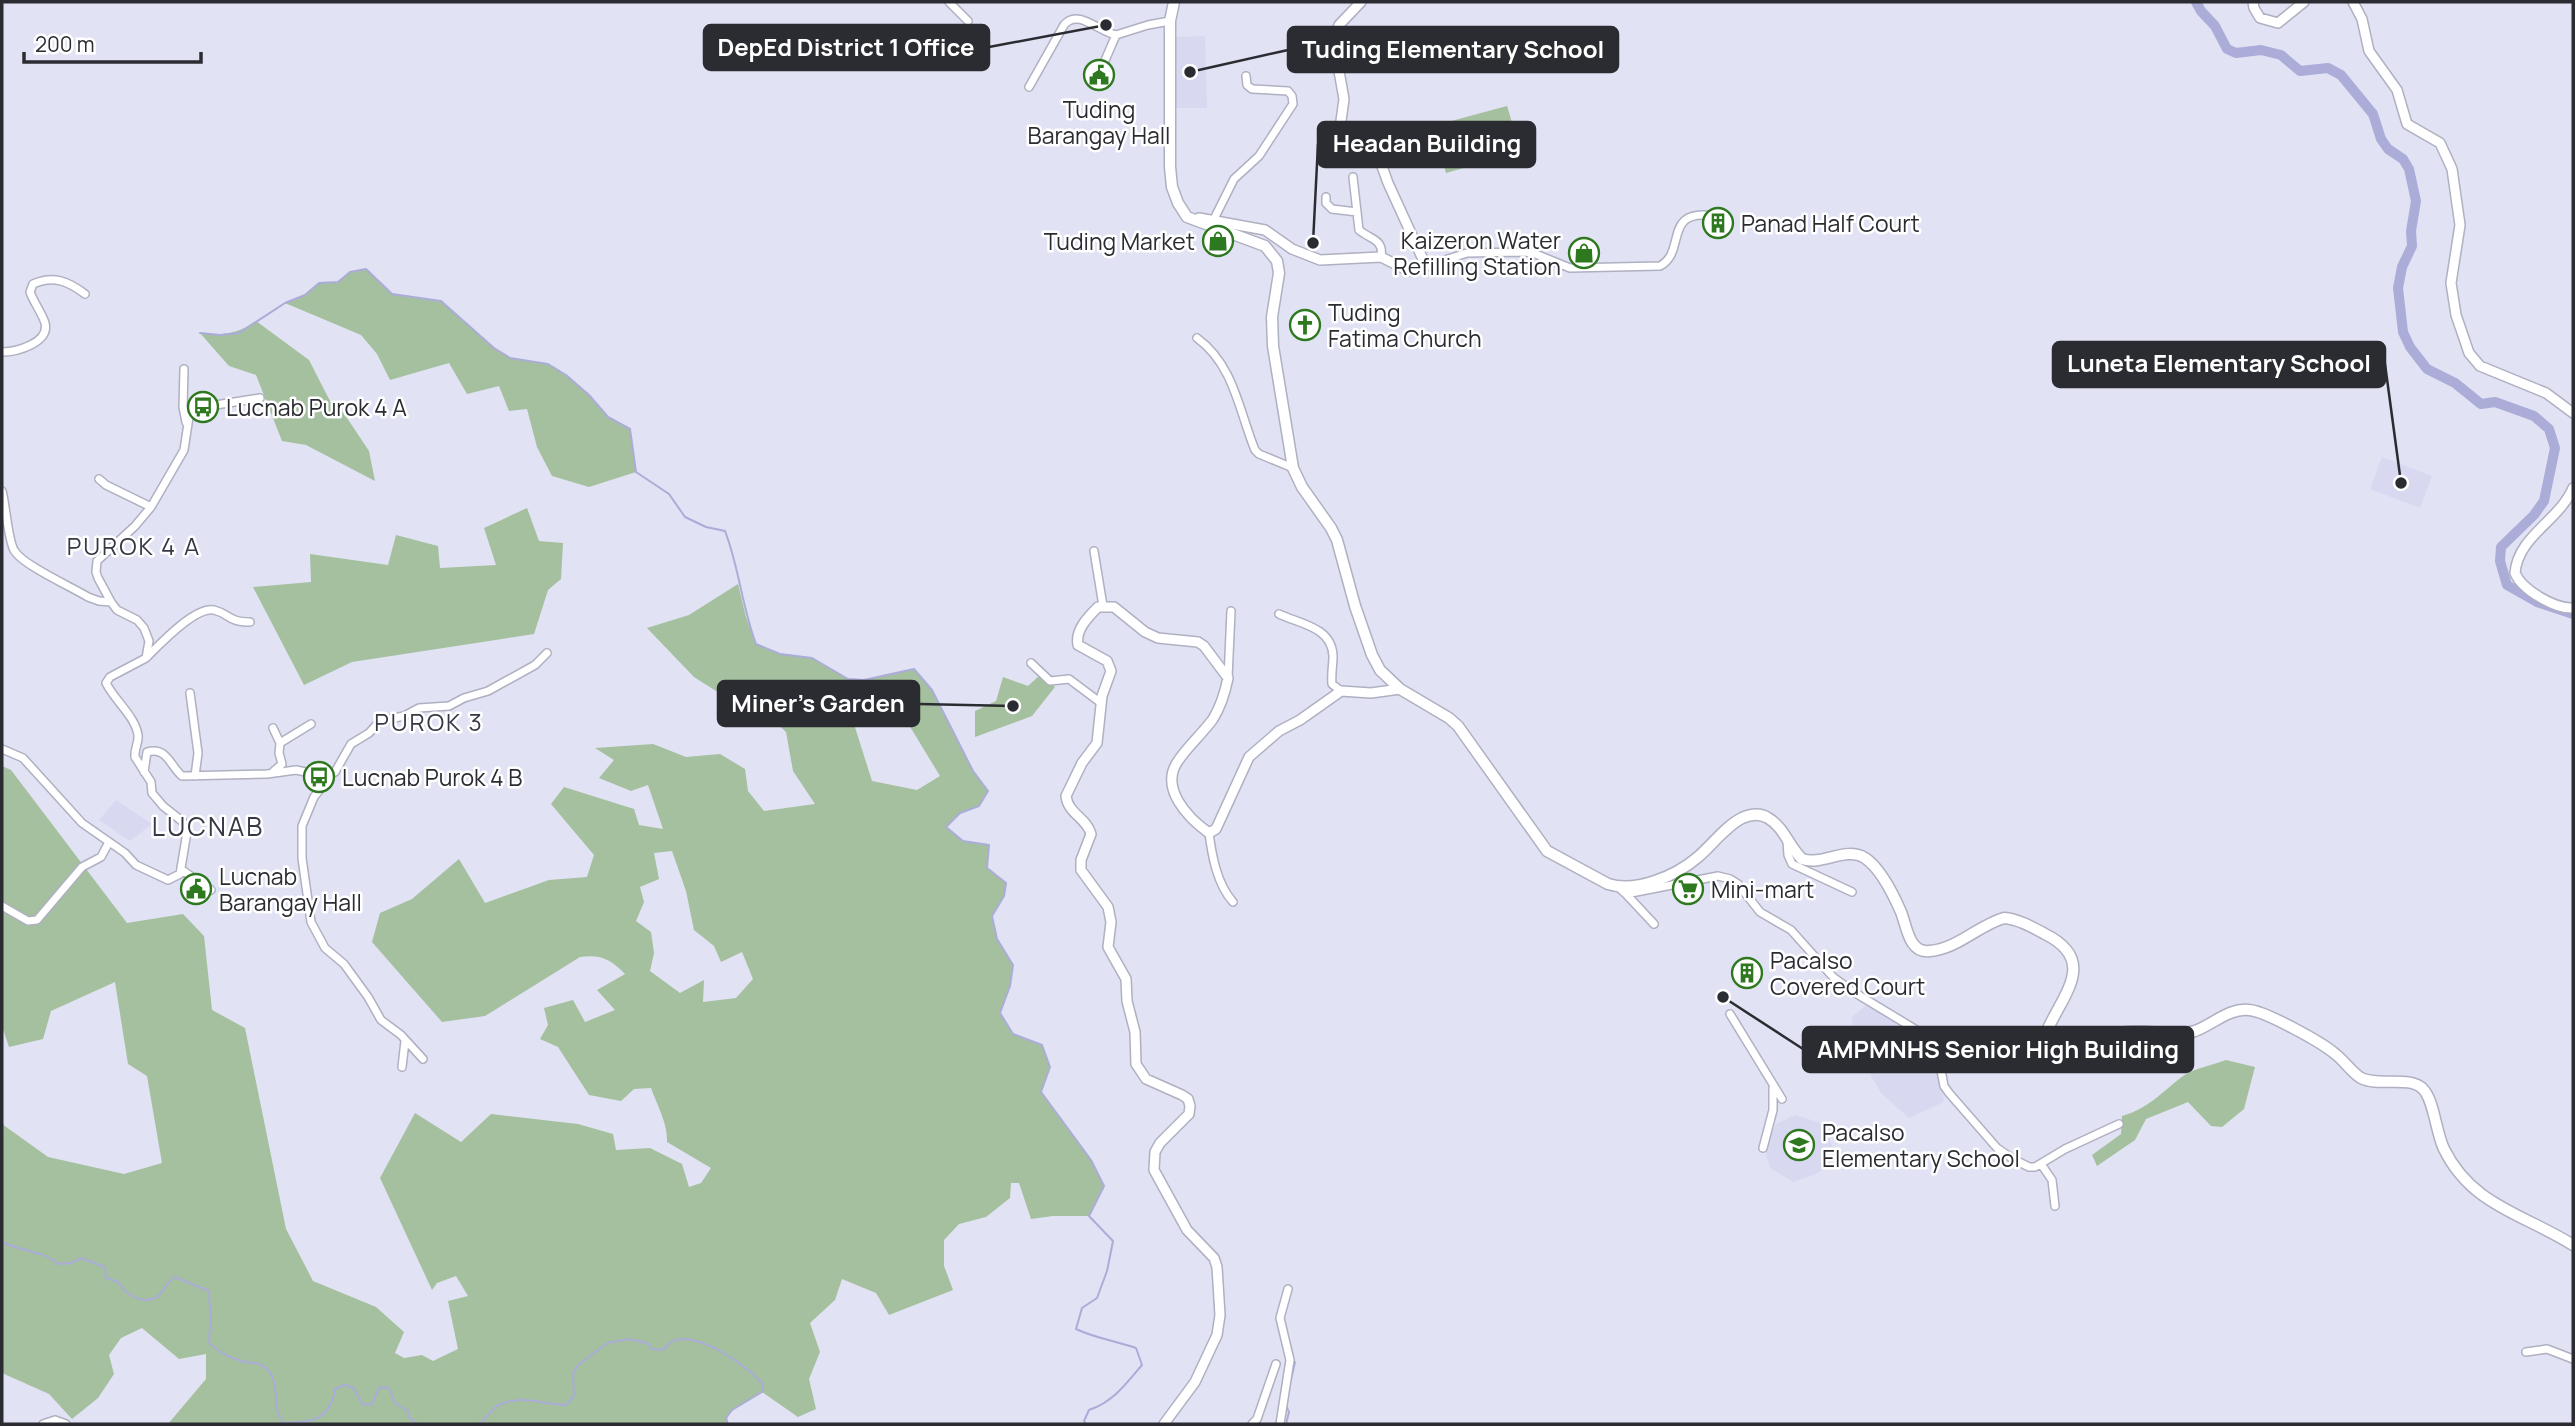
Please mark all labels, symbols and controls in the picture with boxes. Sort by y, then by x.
scale bar [24,21,201,65]
callout: DepEd District 1 Office [704,25,989,70]
callout: Tuding Elementary School [1288,27,1618,72]
text: 200 m [35,30,95,58]
text: DepEd District 1 Office [717,30,975,63]
text: Tuding Elementary School [1302,32,1604,65]
public building icon: Tuding Barangay Hall [1082,58,1116,92]
place label: Tuding Barangay Hall [1028,93,1170,151]
callout: Headan Building [1318,122,1535,167]
text: Headan Building [1333,126,1521,159]
building icon: Panad Half Court [1701,206,1735,240]
place label: Panad Half Court [1741,207,1920,239]
shop icon: Tuding Market [1201,224,1235,258]
place label: Kaizeron Water Refilling Station [1393,224,1561,282]
place label: Tuding Market [1044,225,1195,257]
shop icon: Kaizeron Water Refilling Station [1567,236,1601,270]
place label: Tuding Fatima Church [1328,296,1482,354]
church icon: Tuding Fatima Church [1288,308,1322,342]
callout: Luneta Elementary School [2053,342,2385,387]
text: Luneta Elementary School [2067,346,2371,379]
bus stop icon: Lucnab Purok 4 A [186,390,220,424]
place label: Lucnab Purok 4 A [226,391,407,423]
district label: PUROK 4 A [67,529,201,562]
callout: Miner's Garden [718,681,919,726]
text: Miner's Garden [731,686,905,719]
district label: PUROK 3 [374,705,484,738]
bus stop icon: Lucnab Purok 4 B [302,760,336,794]
place label: Lucnab Purok 4 B [342,761,522,793]
district label: LUCNAB [152,808,264,844]
place label: Lucnab Barangay Hall [219,860,362,918]
public building icon: Lucnab Barangay Hall [179,872,213,906]
supermarket icon: Mini-mart [1671,872,1705,906]
place label: Mini-mart [1711,873,1814,905]
place label: Pacalso Covered Court [1770,944,1925,1002]
building icon: Pacalso Covered Court [1730,956,1764,990]
callout: AMPMNHS Senior High Building [1803,1027,2193,1072]
text: AMPMNHS Senior High Building [1817,1032,2179,1065]
place label: Pacalso Elementary School [1822,1116,2020,1174]
school or university icon: Pacalso Elementary School [1782,1128,1816,1162]

